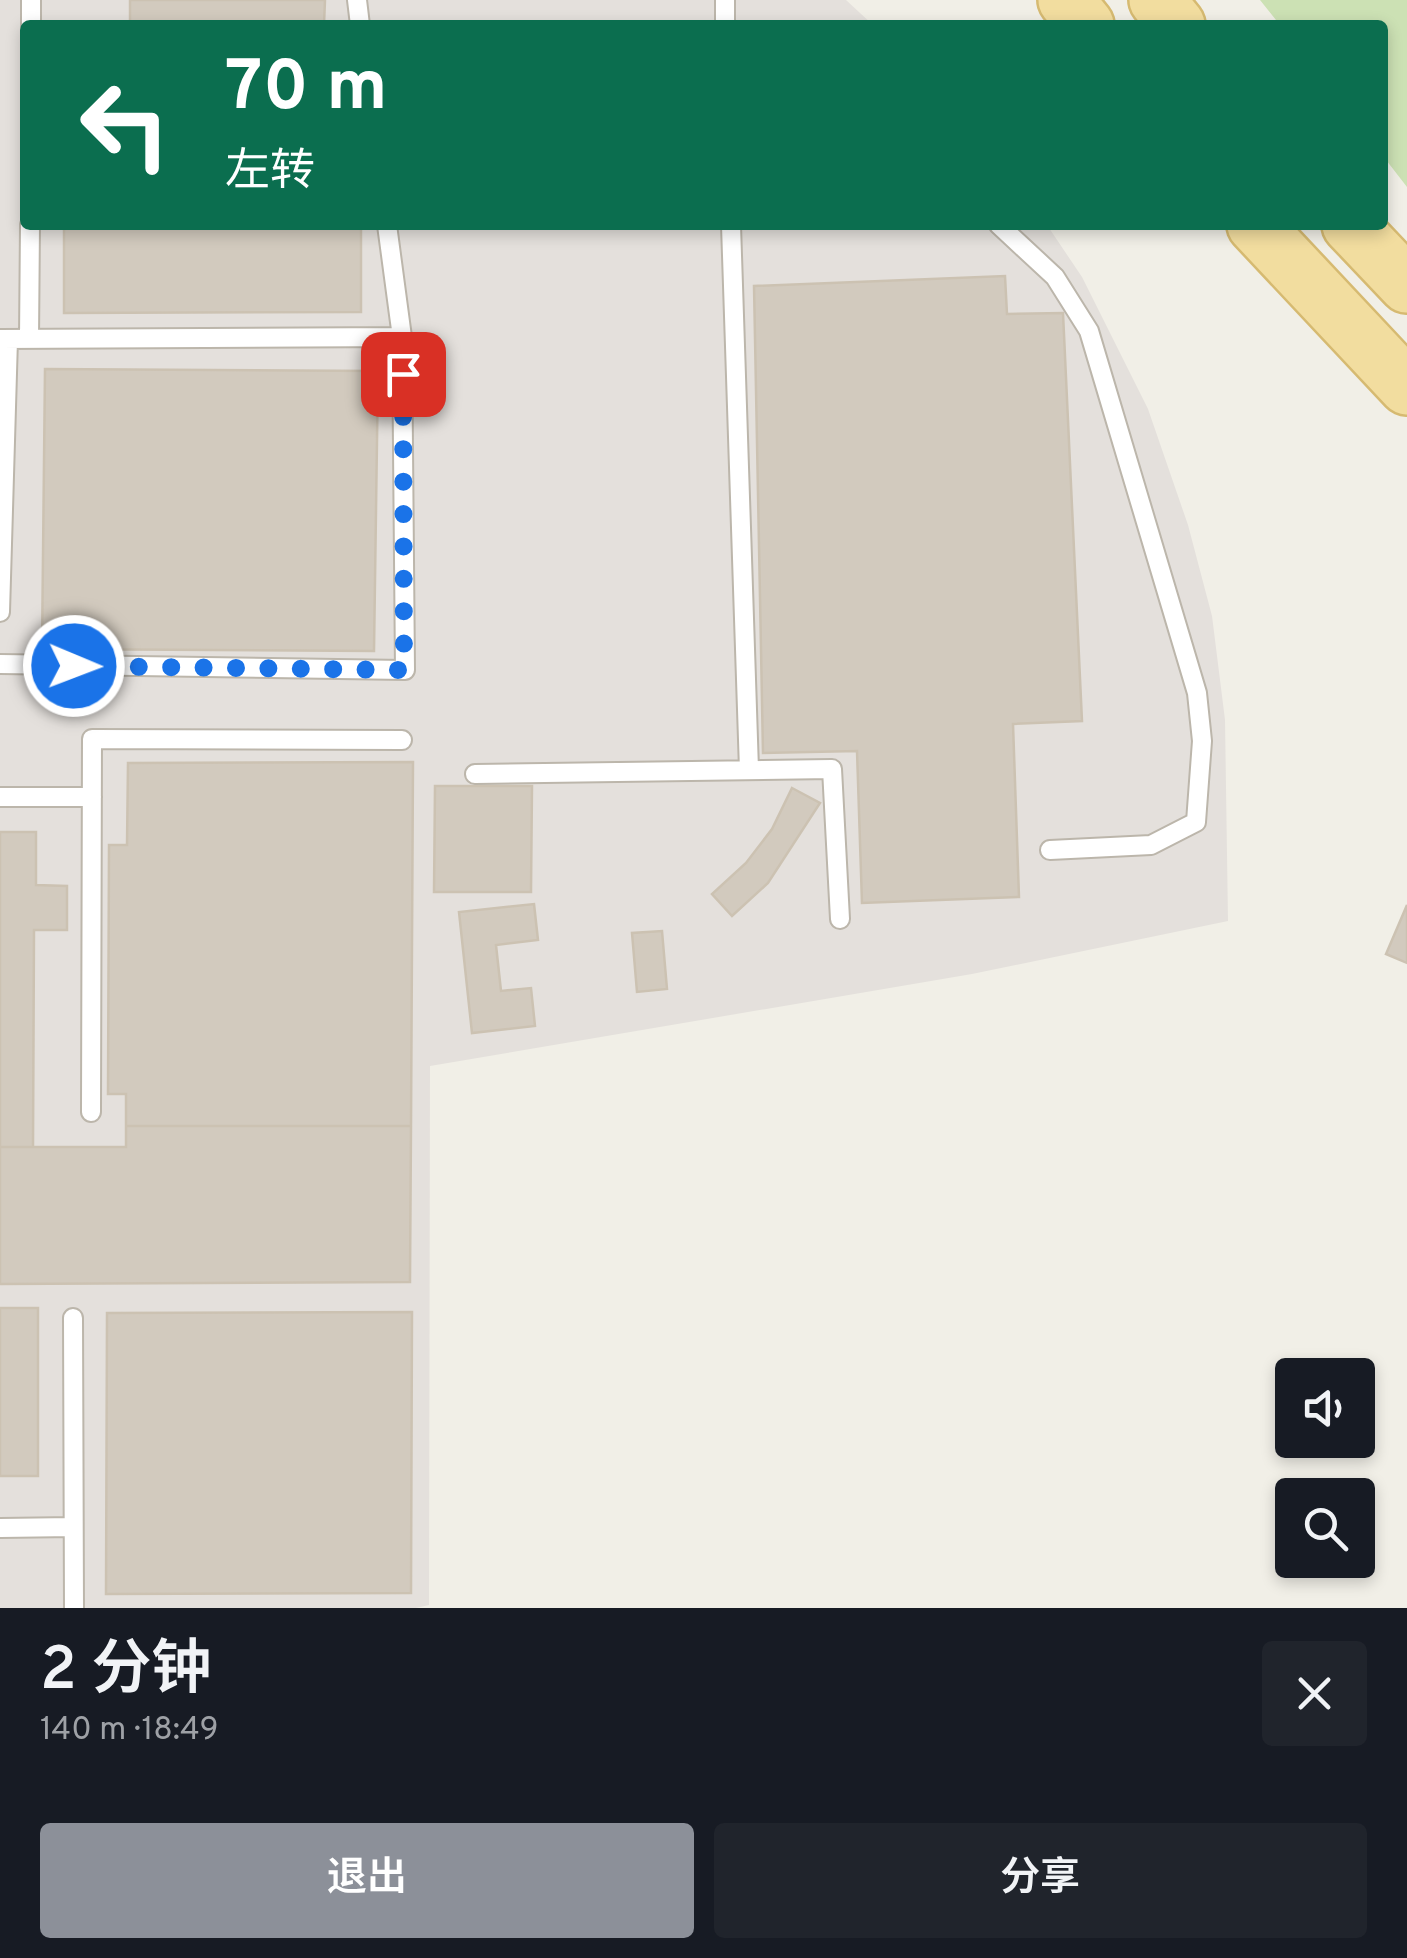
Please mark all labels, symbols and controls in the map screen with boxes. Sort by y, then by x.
text: 70 m [225,46,388,135]
icon: left [60,60,190,190]
text: 左转 [225,145,315,202]
pin [361,332,446,417]
icon: arrive [376,347,431,402]
position arrow [22,614,126,718]
map controls [1275,1358,1375,1578]
button: sound [1275,1358,1375,1458]
button: search [1275,1478,1375,1578]
text: 2 分钟 [40,1635,211,1711]
button: close [1262,1641,1367,1746]
text: 140 m · 18:49 [40,1711,219,1751]
button: 退出 [40,1823,694,1938]
button: 分享 [714,1823,1367,1938]

